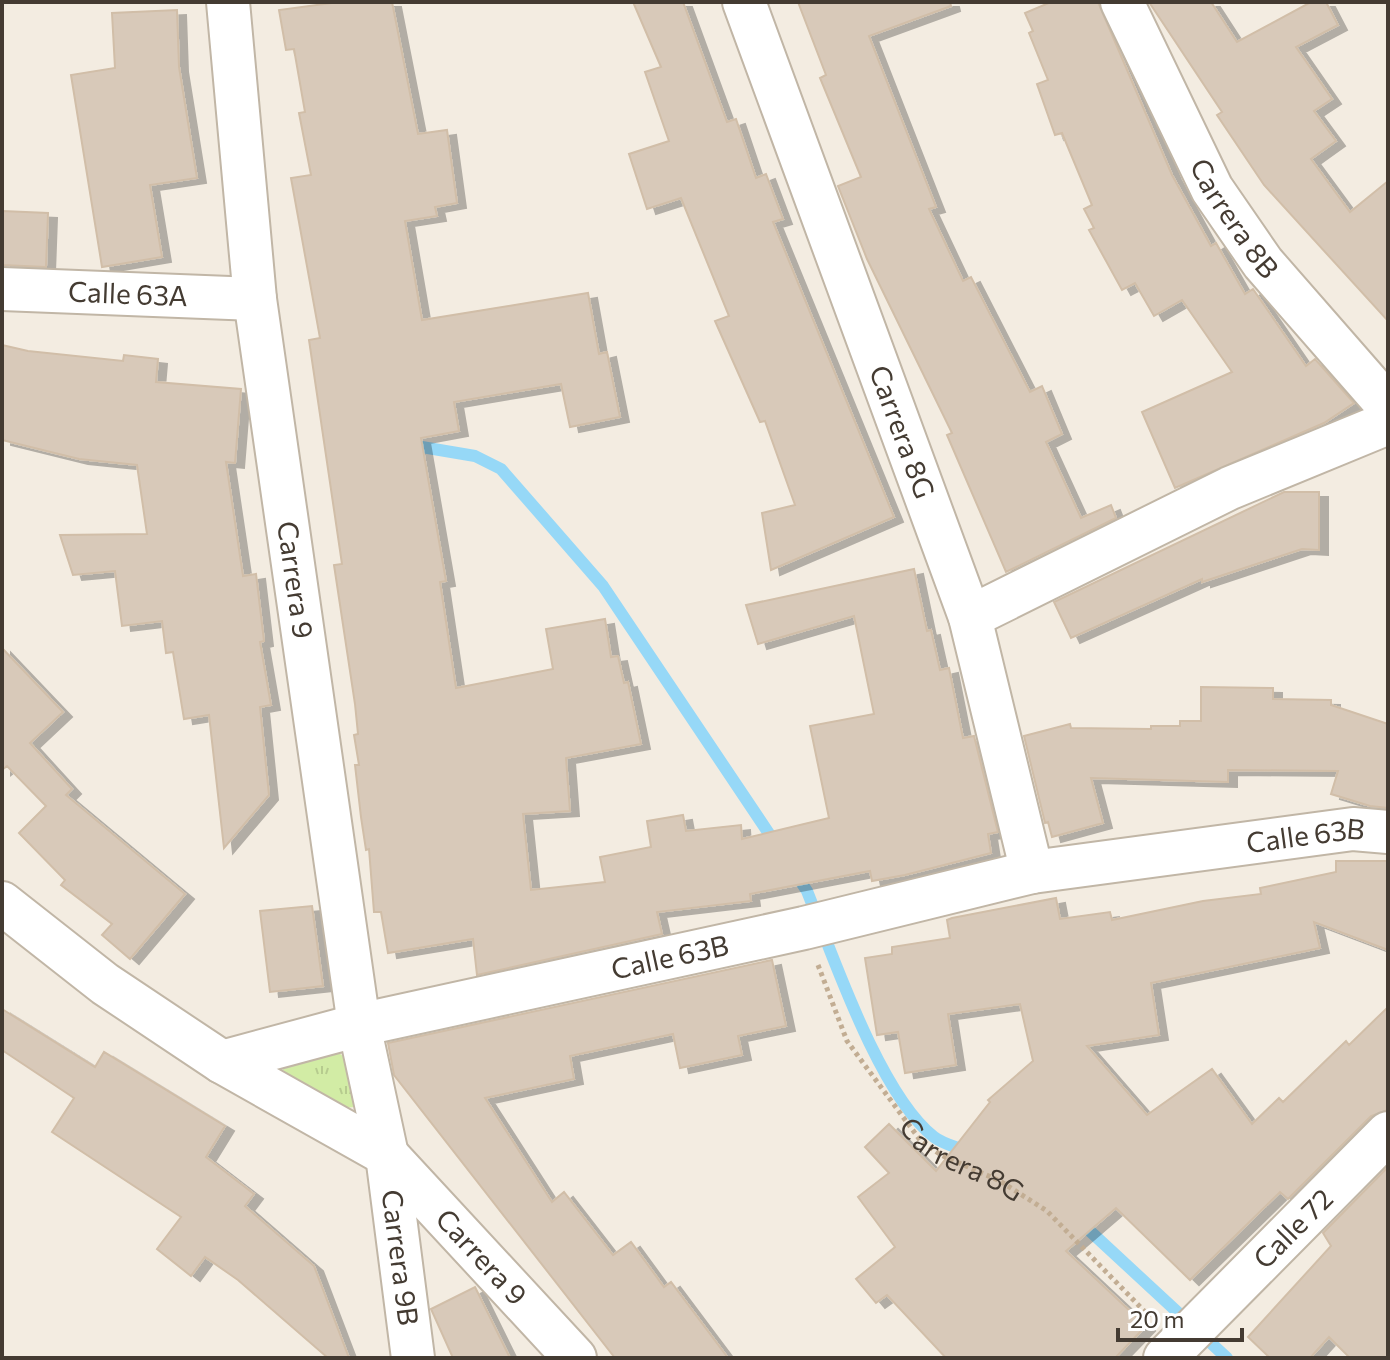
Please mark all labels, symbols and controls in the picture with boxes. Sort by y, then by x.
street label: Carrera 8B [1184,153,1286,285]
street label: Calle 63A [67,274,188,312]
street label: Carrera 8G [863,360,943,503]
street label: Carrera 9 [271,519,321,641]
street label: Calle 63B [1244,811,1366,859]
street label: Calle 63B [608,927,731,986]
street label: Carrera 8G [893,1110,1031,1208]
street label: Calle 72 [1246,1181,1339,1275]
street label: Carrera 9B [376,1188,427,1327]
street label: Carrera 9 [429,1201,535,1311]
scale bar [1118,1292,1242,1342]
text: 20 m [1130,1304,1184,1333]

